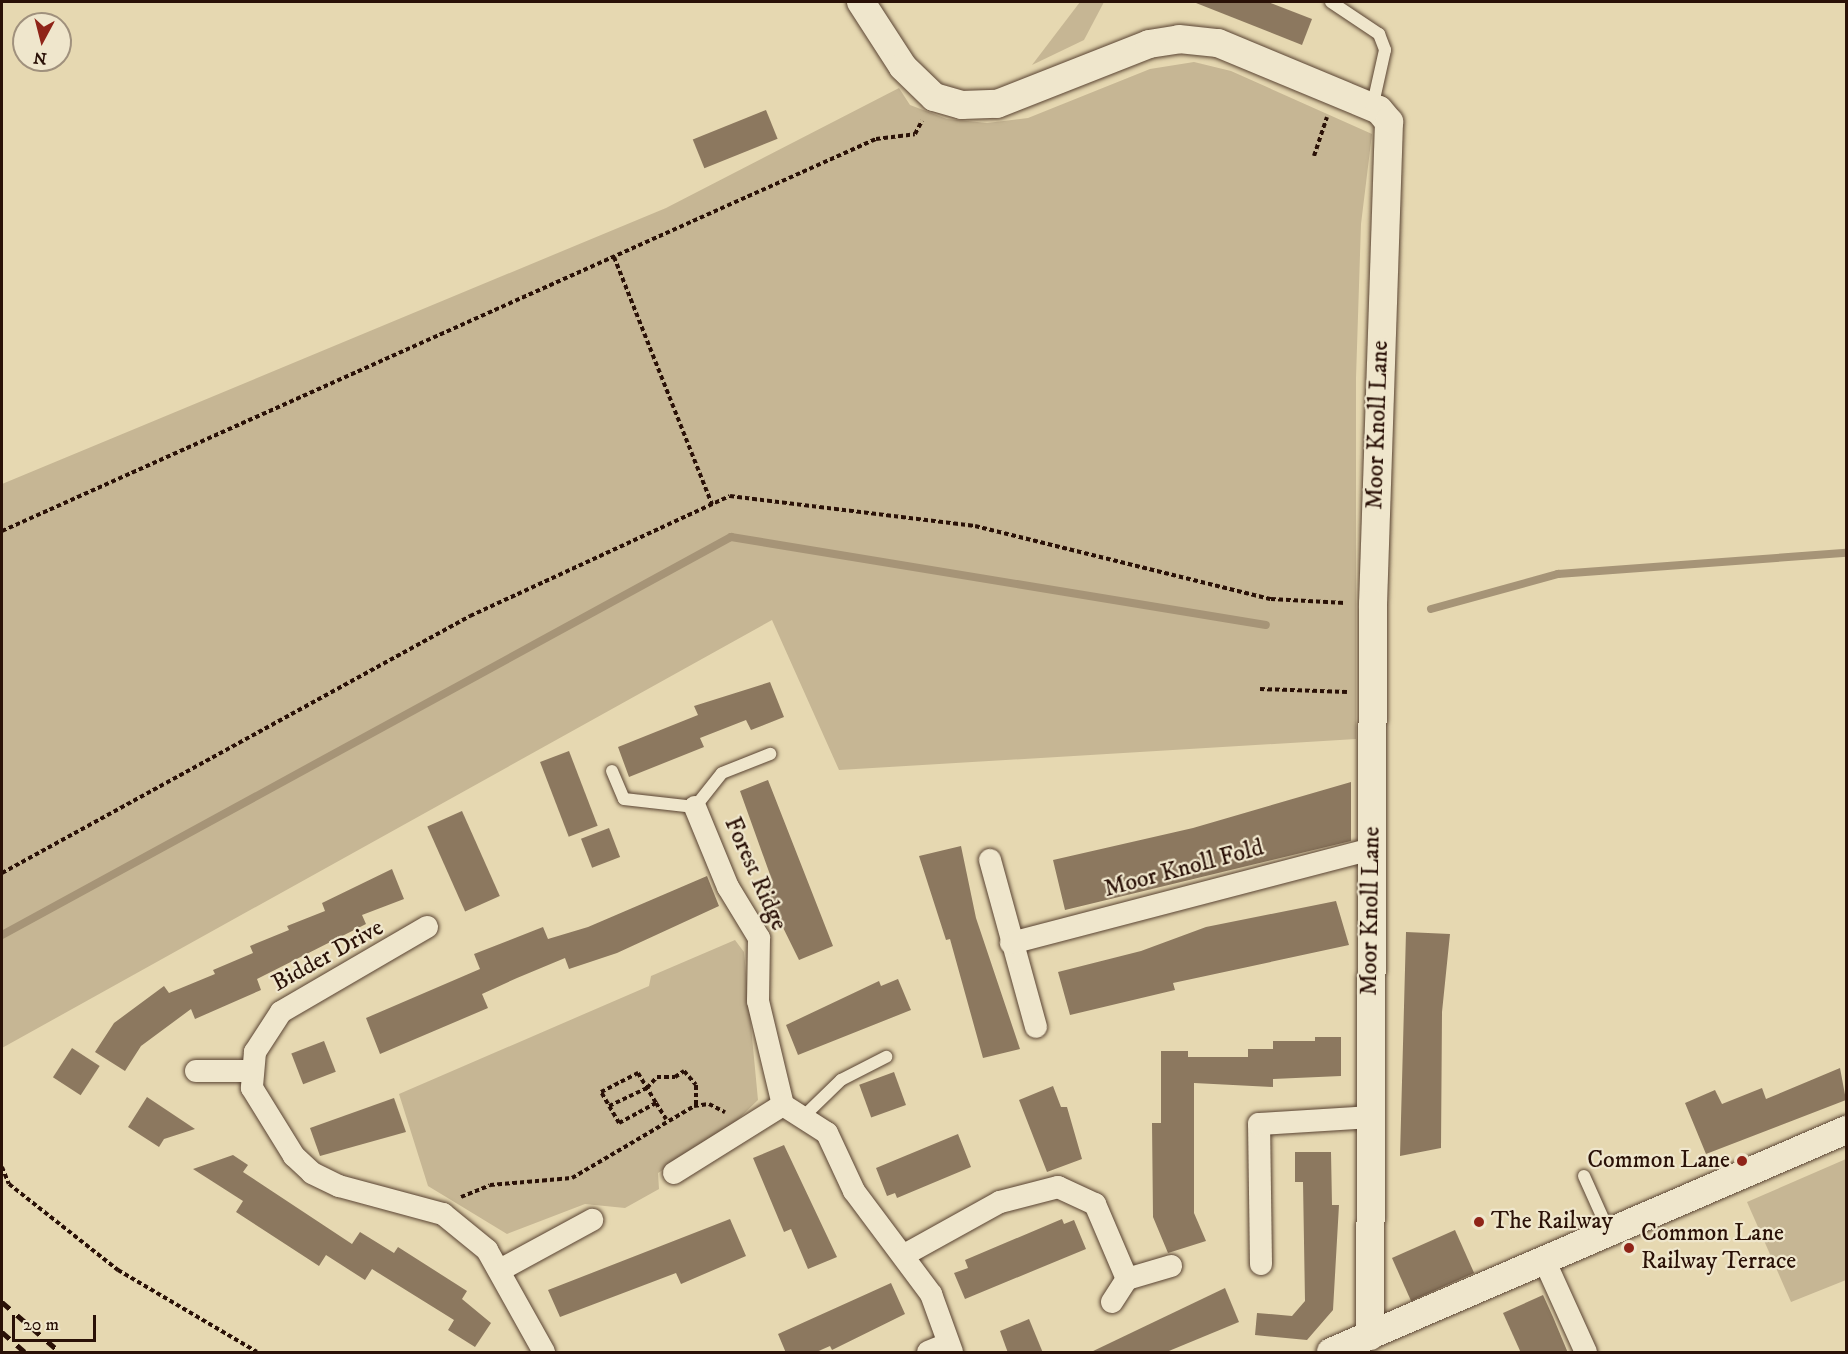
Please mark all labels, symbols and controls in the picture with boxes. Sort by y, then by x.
north arrow [12,12,72,72]
text: N [32,47,48,69]
street label: Moor Knoll Lane [1361,340,1395,510]
street label: Forest Ridge [717,813,793,935]
street label: Moor Knoll Lane [1355,826,1387,996]
street label: Moor Knoll Fold [1101,834,1267,904]
street label: Bidder Drive [267,914,389,998]
place label: Common Lane [1587,1147,1730,1175]
marker: Common Lane [1735,1154,1749,1168]
place label: The Railway [1491,1208,1613,1236]
marker: The Railway [1472,1215,1486,1229]
place label: Common Lane Railway Terrace [1641,1220,1796,1276]
marker: Common Lane Railway Terrace [1622,1241,1636,1255]
scale bar [15,1303,99,1341]
text: 20 m [23,1314,59,1336]

